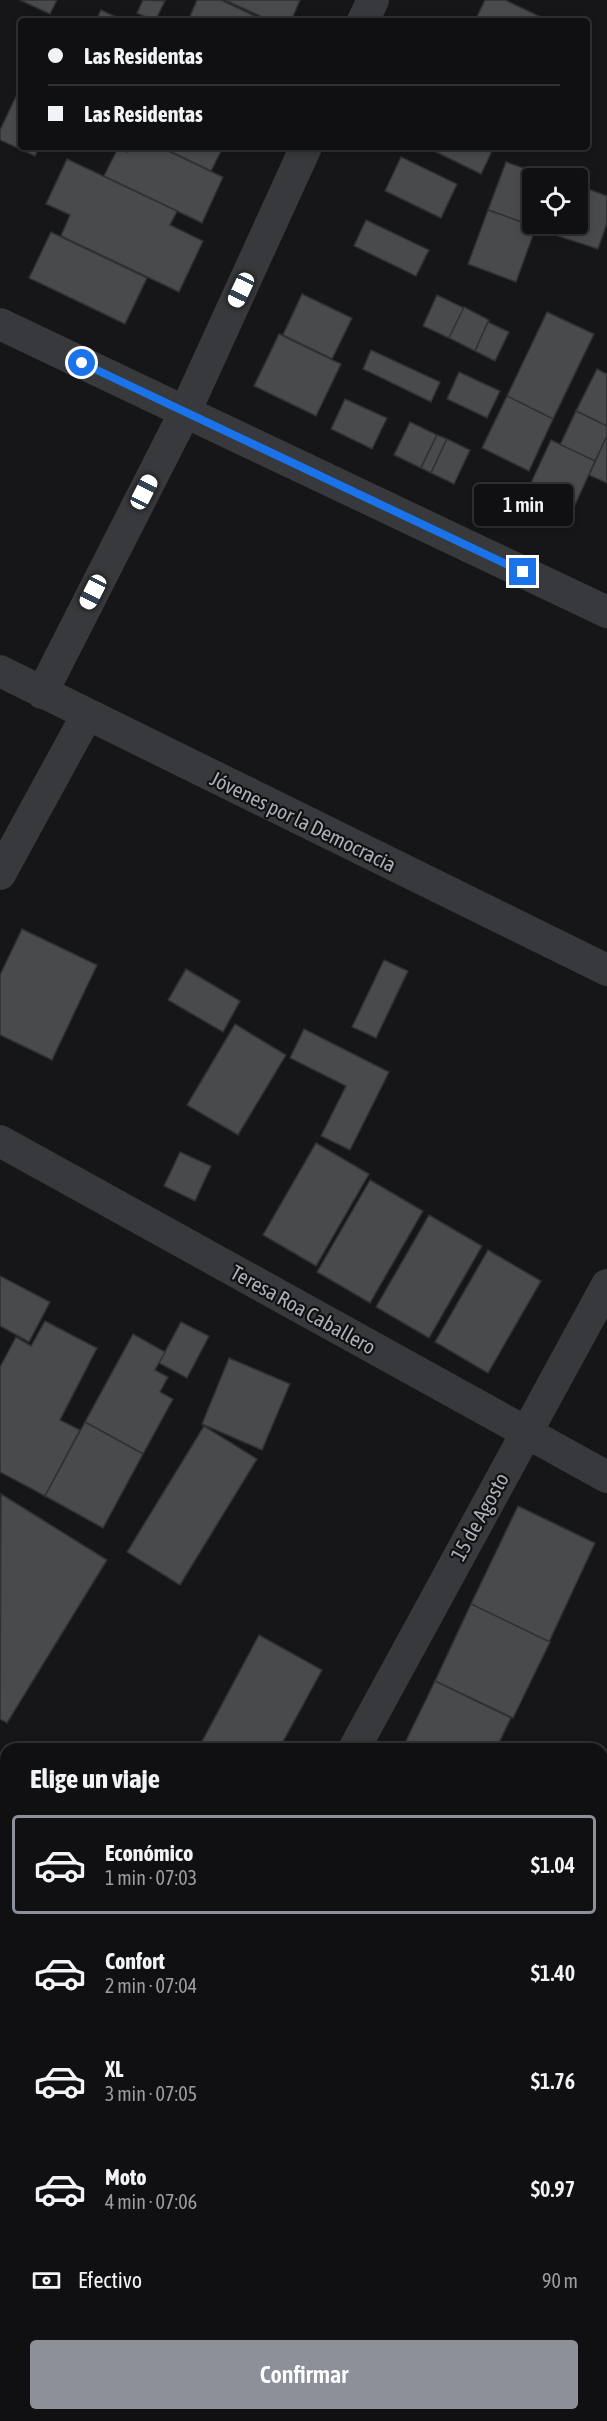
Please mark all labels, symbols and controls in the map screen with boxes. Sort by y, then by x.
text: Las Residentas [84,43,203,69]
text: Las Residentas [84,101,203,127]
map controls [522,168,588,234]
button: locate [522,168,588,234]
car [225,270,257,310]
route start [68,349,95,376]
car [128,472,160,512]
callout: 1 min [474,485,572,527]
text: 1 min [503,493,544,516]
route end [509,558,536,585]
car [77,572,109,612]
street label: Jóvenes por la Democracia [207,766,400,876]
street label: Teresa Roa Caballero [227,1259,380,1359]
street label: 15 de Agosto [445,1468,513,1565]
text: Elige un viaje [30,1763,160,1794]
icon: car [33,1838,87,1892]
text: Económico [105,1840,193,1866]
text: $1.04 [531,1852,575,1878]
text: 1 min · 07:03 [105,1866,197,1889]
icon: car [33,1946,87,2000]
text: Confort [105,1948,165,1974]
text: $1.40 [531,1960,575,1986]
text: 2 min · 07:04 [105,1974,197,1997]
icon: car [33,2054,87,2108]
text: XL [105,2056,123,2082]
text: $1.76 [531,2068,575,2094]
text: 3 min · 07:05 [105,2082,197,2105]
icon: car [33,2162,87,2216]
text: Moto [105,2164,147,2190]
text: $0.97 [531,2176,575,2202]
text: 4 min · 07:06 [105,2190,197,2213]
icon: cash [30,2264,63,2297]
text: Efectivo [78,2267,142,2293]
text: 90 m [542,2269,578,2292]
button: Confirmar [30,2340,578,2409]

